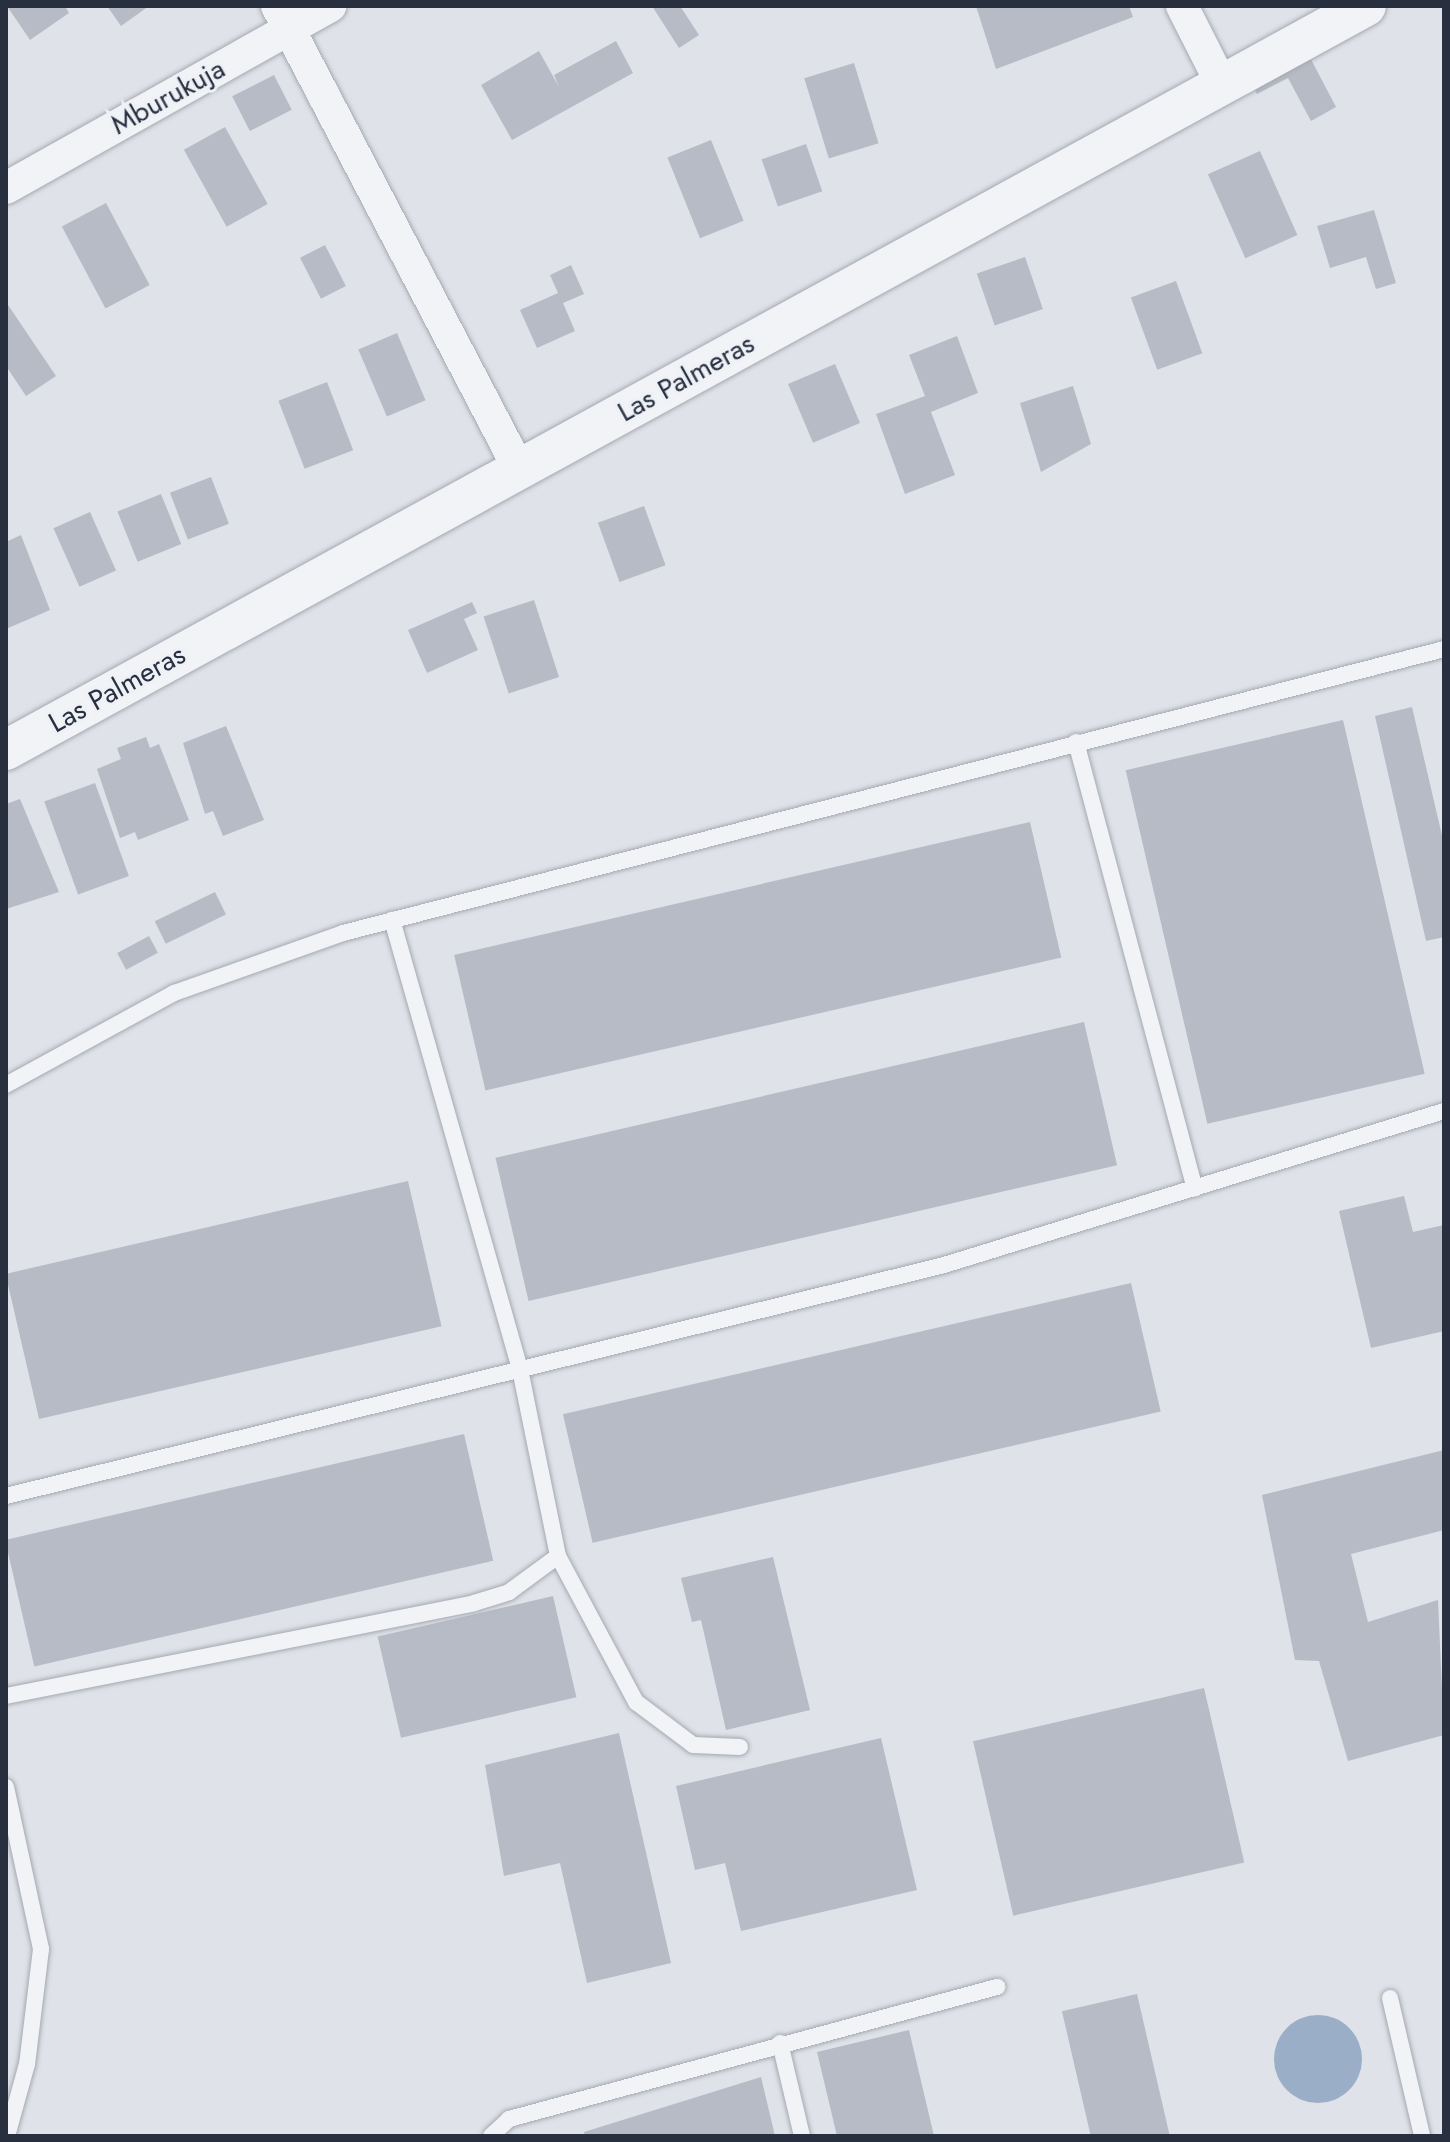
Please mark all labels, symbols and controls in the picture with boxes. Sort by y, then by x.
street label: Mburukuja [105,52,231,142]
street label: Las Palmeras [612,327,760,429]
street label: Las Palmeras [43,638,191,740]

